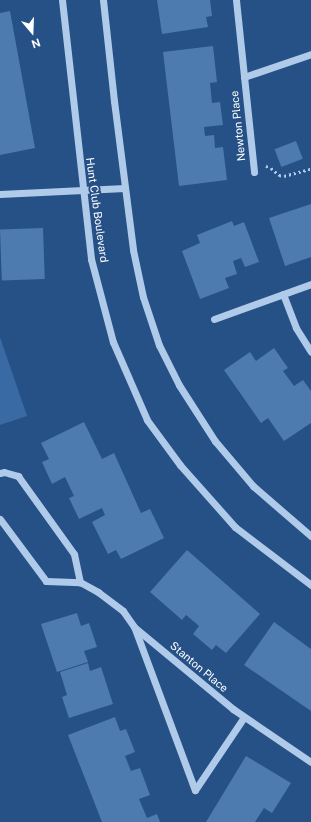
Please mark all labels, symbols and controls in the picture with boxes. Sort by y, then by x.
north arrow [12,12,52,52]
text: N [30,36,42,50]
street label: Newton Place [228,90,248,162]
street label: Hunt Club Boulevard [83,157,111,263]
street label: Stanton Place [167,639,231,695]

